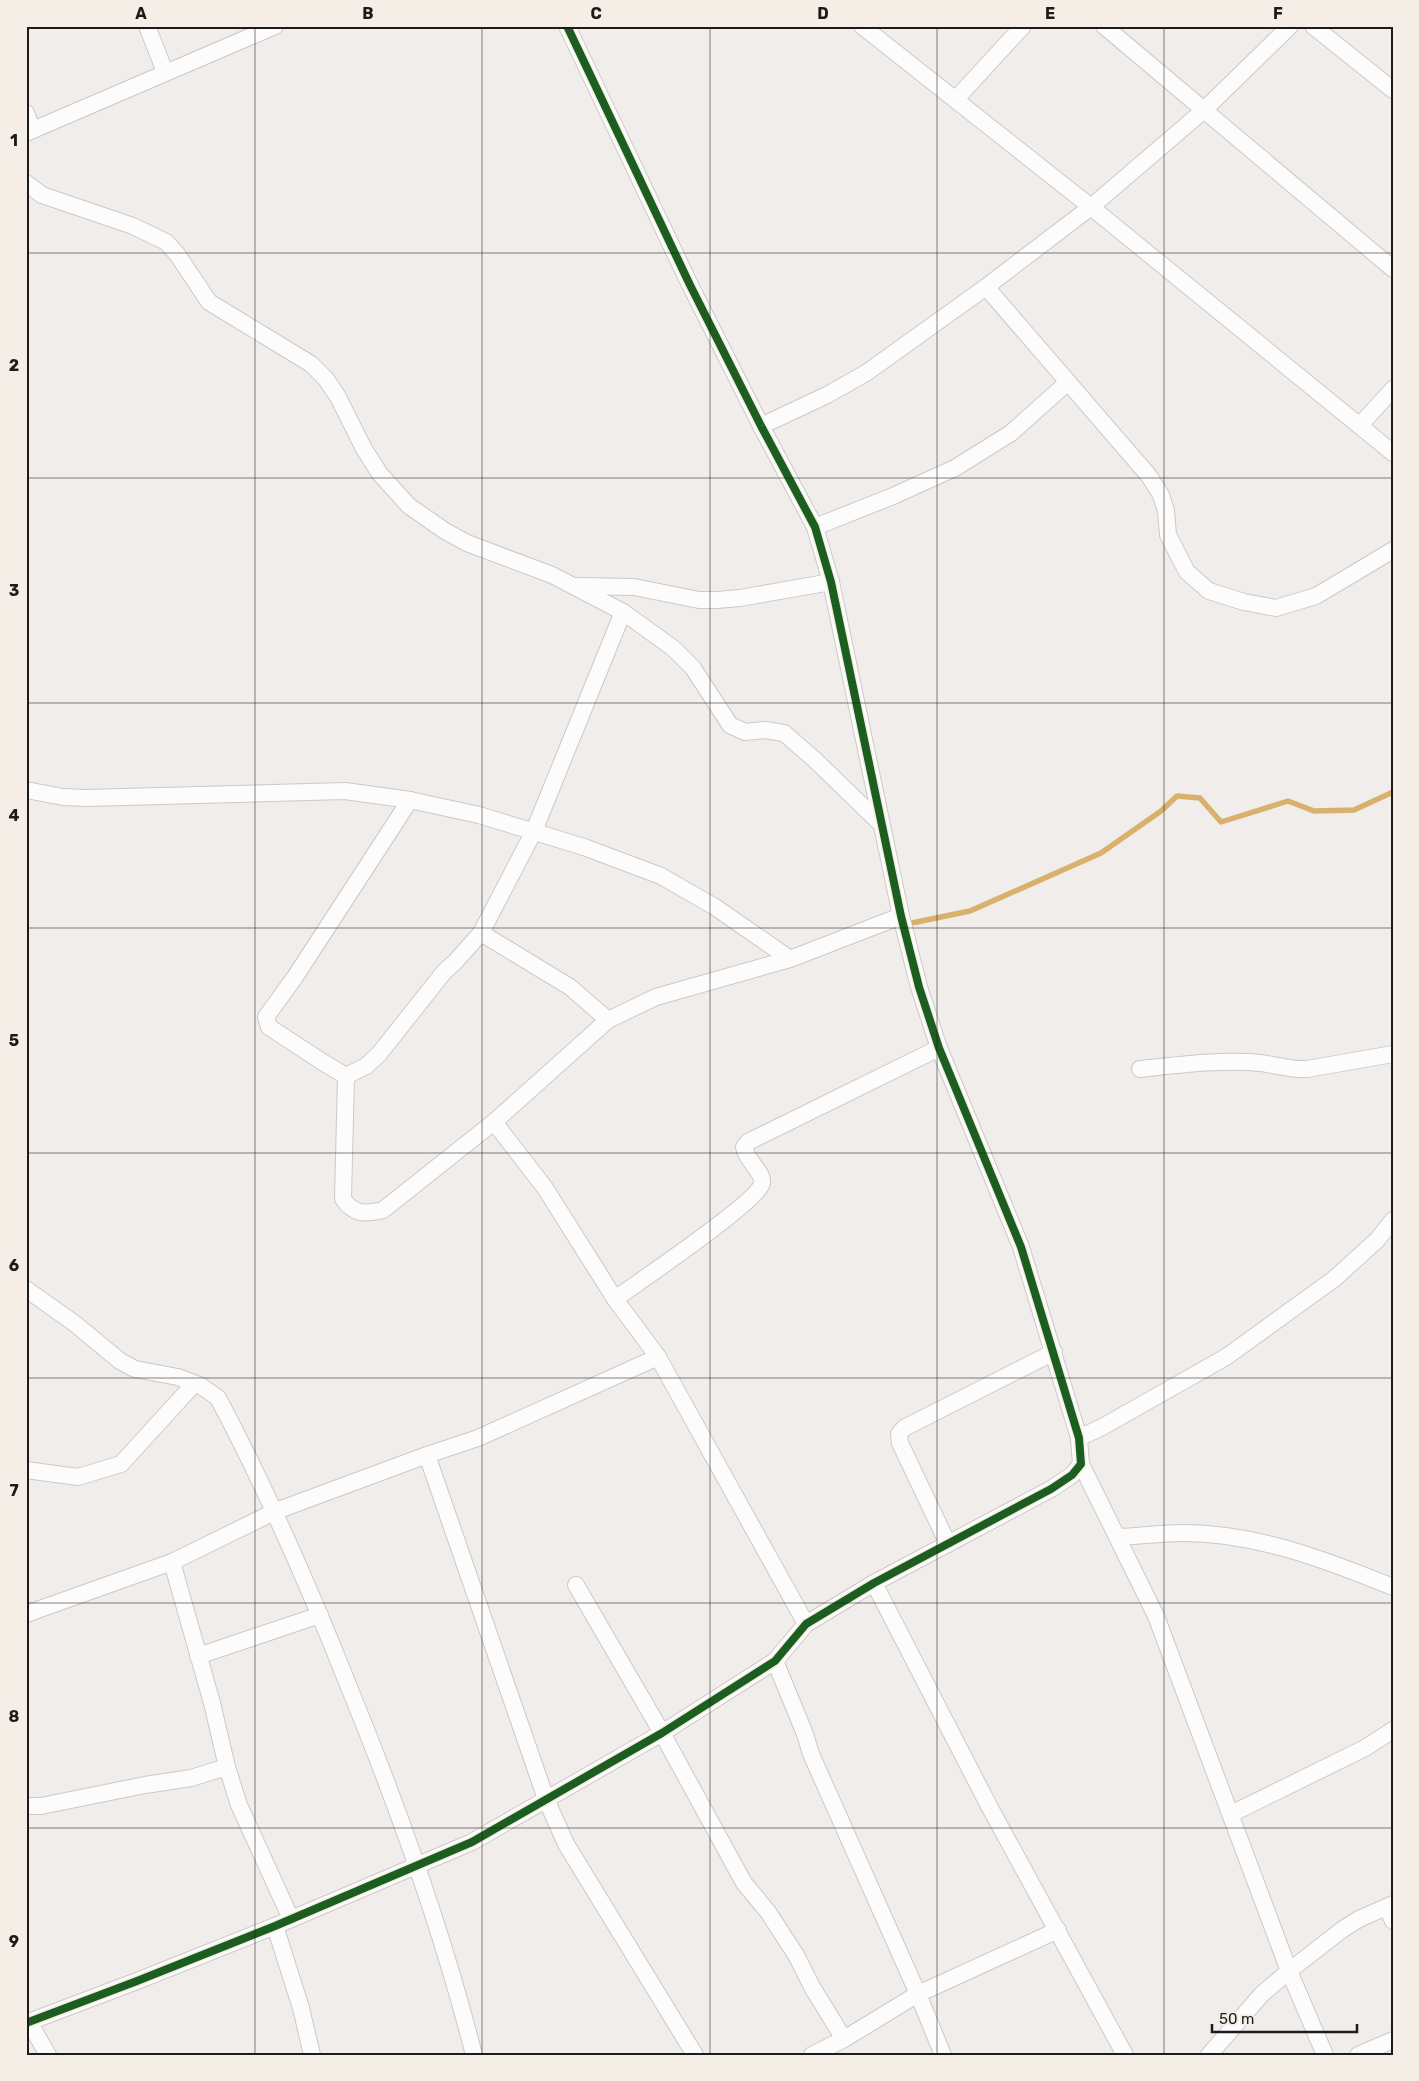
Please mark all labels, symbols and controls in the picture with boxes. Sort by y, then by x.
text: A [135,4,147,23]
text: B [362,4,374,23]
text: C [590,4,602,23]
text: D [817,4,829,23]
text: E [1045,4,1055,23]
text: F [1273,4,1283,23]
text: 1 [10,131,18,150]
text: 2 [9,356,19,375]
text: 3 [9,581,19,600]
text: 4 [9,806,20,825]
text: 5 [9,1031,19,1050]
text: 6 [9,1256,19,1275]
text: 7 [9,1481,19,1500]
text: 8 [9,1707,20,1726]
text: 9 [9,1932,19,1951]
scale bar [1212,2001,1356,2033]
text: 50 m [1219,2010,1254,2028]

